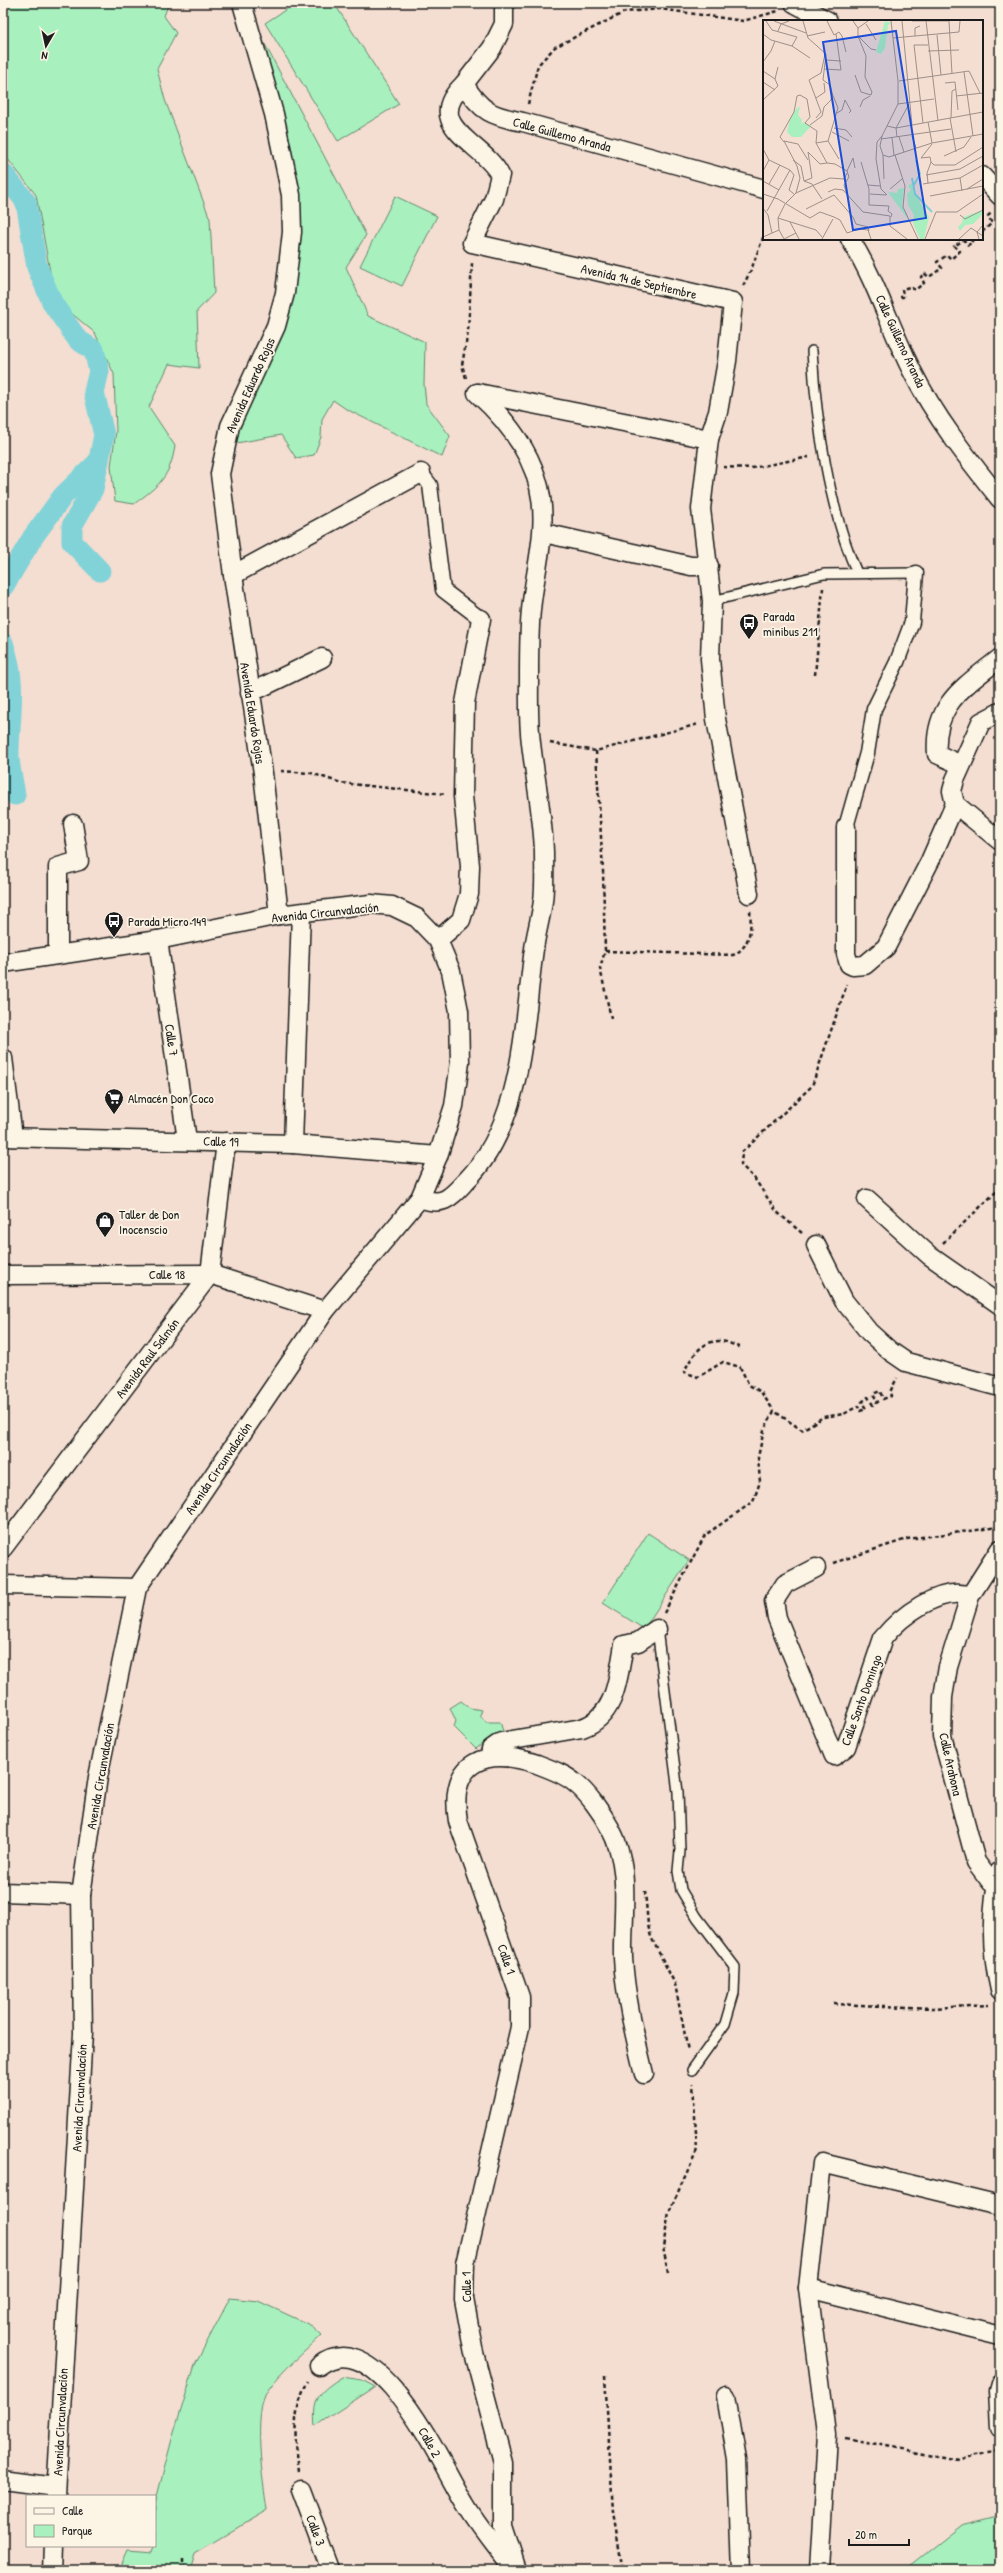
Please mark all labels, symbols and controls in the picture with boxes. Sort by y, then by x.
inset map [763,20,983,240]
north arrow [26,26,66,66]
text: N [40,48,48,63]
street label: Calle Guillemo Aranda [511,112,613,156]
street label: Avenida 14 de Septiembre [579,259,699,303]
street label: Calle Guillemo Aranda [872,292,930,390]
street label: Avenida Eduardo Rojas [221,335,279,435]
place label: Parada minibus 211 [763,607,818,640]
bus stop icon: Parada minibus 211 [738,612,760,640]
street label: Avenida Eduardo Rojas [236,661,270,765]
street label: Avenida Circunvalación [270,897,380,927]
bus stop icon: Parada Micro 149 [103,910,125,938]
place label: Parada Micro 149 [128,912,206,930]
street label: Calle 7 [161,1023,183,1057]
supermarket icon: Almacén Don Coco [103,1087,125,1115]
place label: Almacén Don Coco [128,1089,214,1107]
street label: Calle 19 [203,1131,239,1151]
place label: Taller de Don Inocenscio [119,1205,180,1238]
shop icon: Taller de Don Inocenscio [94,1210,116,1238]
street label: Calle 18 [149,1265,186,1283]
street label: Avenida Raul Salmón [111,1314,183,1402]
street label: Avenida Circunvalación [180,1418,256,1518]
street label: Calle Santo Domingo [836,1652,886,1748]
street label: Avenida Circunvalación [82,1721,118,1831]
street label: Calle Arahona [935,1731,967,1797]
street label: Calle 1 [493,1942,521,1977]
street label: Avenida Circunvalación [67,2044,91,2152]
street label: Calle 1 [457,2271,475,2303]
street label: Avenida Circunvalación [48,2368,72,2476]
street label: Calle 2 [414,2424,446,2460]
legend [26,2495,156,2547]
text: Calle [62,2502,83,2519]
street label: Calle 3 [302,2512,330,2548]
scale bar [849,2521,909,2547]
text: Parque [62,2522,92,2539]
text: 20 m [855,2526,877,2543]

